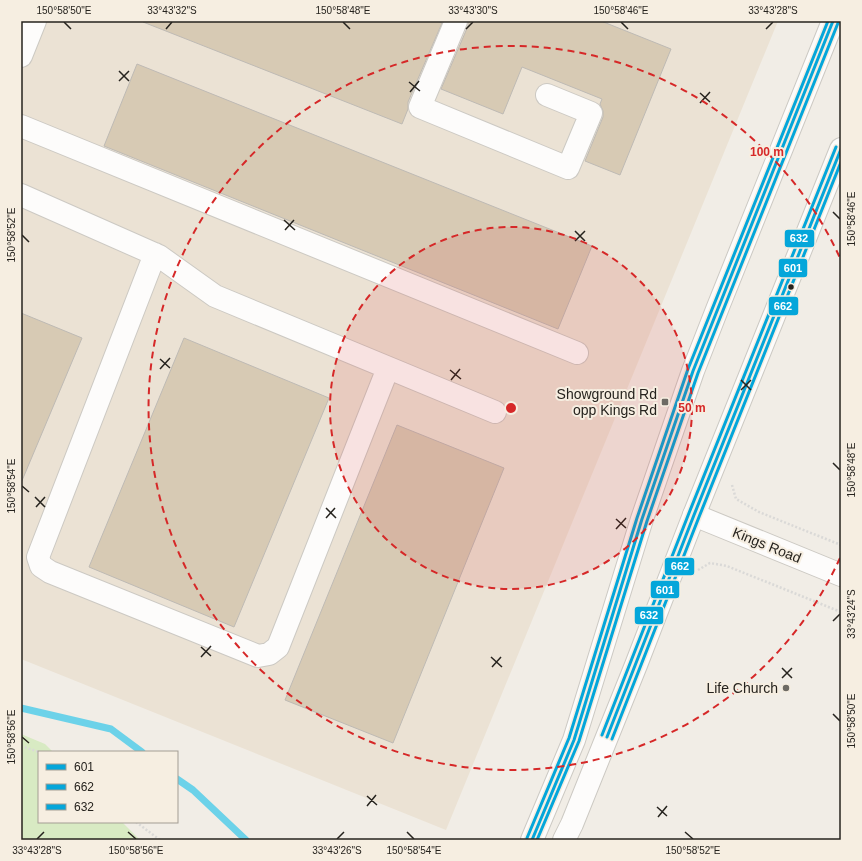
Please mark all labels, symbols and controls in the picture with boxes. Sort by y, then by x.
text: 150°58'50"E [36,5,92,16]
text: 33°43'32"S [147,5,197,16]
text: 150°58'48"E [315,5,371,16]
text: 33°43'30"S [448,5,498,16]
text: 150°58'46"E [593,5,649,16]
text: 33°43'28"S [748,5,798,16]
text: 100 m [750,145,784,159]
text: 150°58'46"E [846,191,857,247]
text: 150°58'52"E [6,207,17,263]
line badge: 632 [784,229,815,248]
text: 632 [790,232,808,244]
line badge: 601 [778,258,808,278]
text: 601 [784,262,802,274]
unlabelled marker [786,282,796,292]
line badge: 662 [768,296,799,316]
text: 662 [774,300,792,312]
place label: Showground Rd opp Kings Rd [557,386,657,418]
marker: Showground Rd opp Kings Rd [660,397,670,407]
centre of rings [504,401,518,415]
text: 50 m [678,401,706,415]
text: 150°58'48"E [846,442,857,498]
text: 150°58'54"E [6,458,17,514]
street label: Kings Road [730,524,804,566]
line badge: 662 [664,557,695,576]
text: 662 [671,560,689,572]
line badge: 601 [650,580,680,599]
text: 601 [656,584,674,596]
text: 33°43'24"S [846,589,857,639]
line badge: 632 [634,606,664,625]
text: 632 [640,609,658,621]
place label: Life Church [706,680,778,696]
marker: Life Church [781,683,791,693]
text: 150°58'50"E [846,693,857,749]
text: 150°58'56"E [6,709,17,765]
legend [38,751,178,823]
text: 601 [74,760,94,774]
text: 662 [74,780,94,794]
text: 632 [74,800,94,814]
text: 33°43'28"S [12,845,62,856]
text: 150°58'56"E [108,845,164,856]
text: 33°43'26"S [312,845,362,856]
text: 150°58'54"E [386,845,442,856]
text: 150°58'52"E [665,845,721,856]

